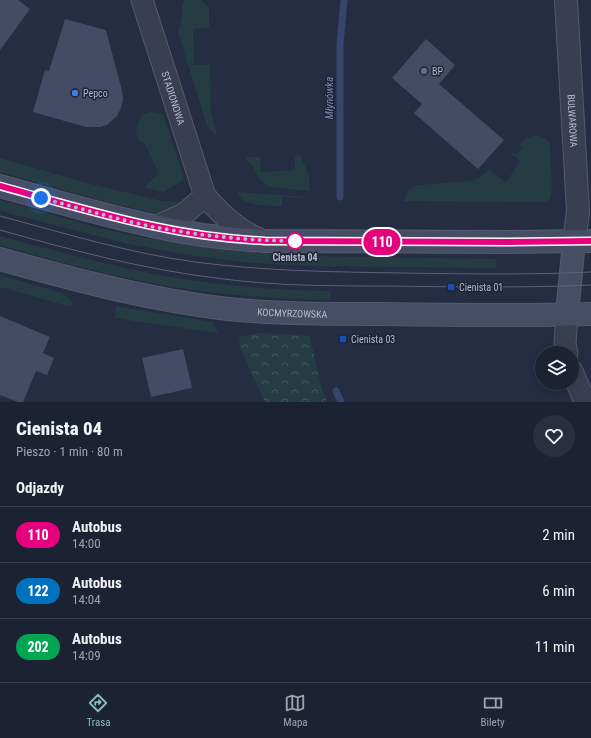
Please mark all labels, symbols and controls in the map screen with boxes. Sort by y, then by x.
marker: BP [419,66,429,76]
place label: BP [432,66,443,77]
street label: STADIONOWA [159,70,187,126]
water label: Młynówka [323,77,336,119]
marker: Pepco [70,88,80,98]
place label: Pepco [83,88,108,99]
street label: BULWAROWA [565,94,579,148]
your location [31,188,51,208]
line badge: 110 [359,229,405,255]
marker: Cienista 04 [286,232,304,250]
text: 110 [371,234,393,250]
place label: Cienista 04 [272,252,318,263]
marker: Cienista 01 [446,282,456,292]
place label: Cienista 01 [459,282,503,293]
street label: KOCMYRZOWSKA [257,306,328,320]
marker: Cienista 03 [338,334,348,344]
place label: Cienista 03 [351,334,395,345]
map controls [535,346,579,390]
button: layers [535,346,579,390]
button: heart [533,415,575,457]
text: Cienista 04 [16,417,102,440]
text: Pieszo · 1 min · 80 m [16,444,123,459]
text: Odjazdy [16,479,64,497]
text: Autobus [72,518,122,536]
text: 2 min [542,526,575,544]
text: 110 [27,527,49,543]
text: 14:00 [72,536,101,551]
text: Autobus [72,574,122,592]
text: 6 min [542,582,575,600]
text: 122 [27,583,49,599]
text: 14:04 [72,592,101,607]
text: Autobus [72,630,122,648]
text: 11 min [535,638,575,656]
text: 202 [27,639,49,655]
text: 14:09 [72,648,101,663]
tab: Trasa [86,692,110,729]
tab: Mapa [283,692,308,729]
tab: Bilety [480,692,505,729]

